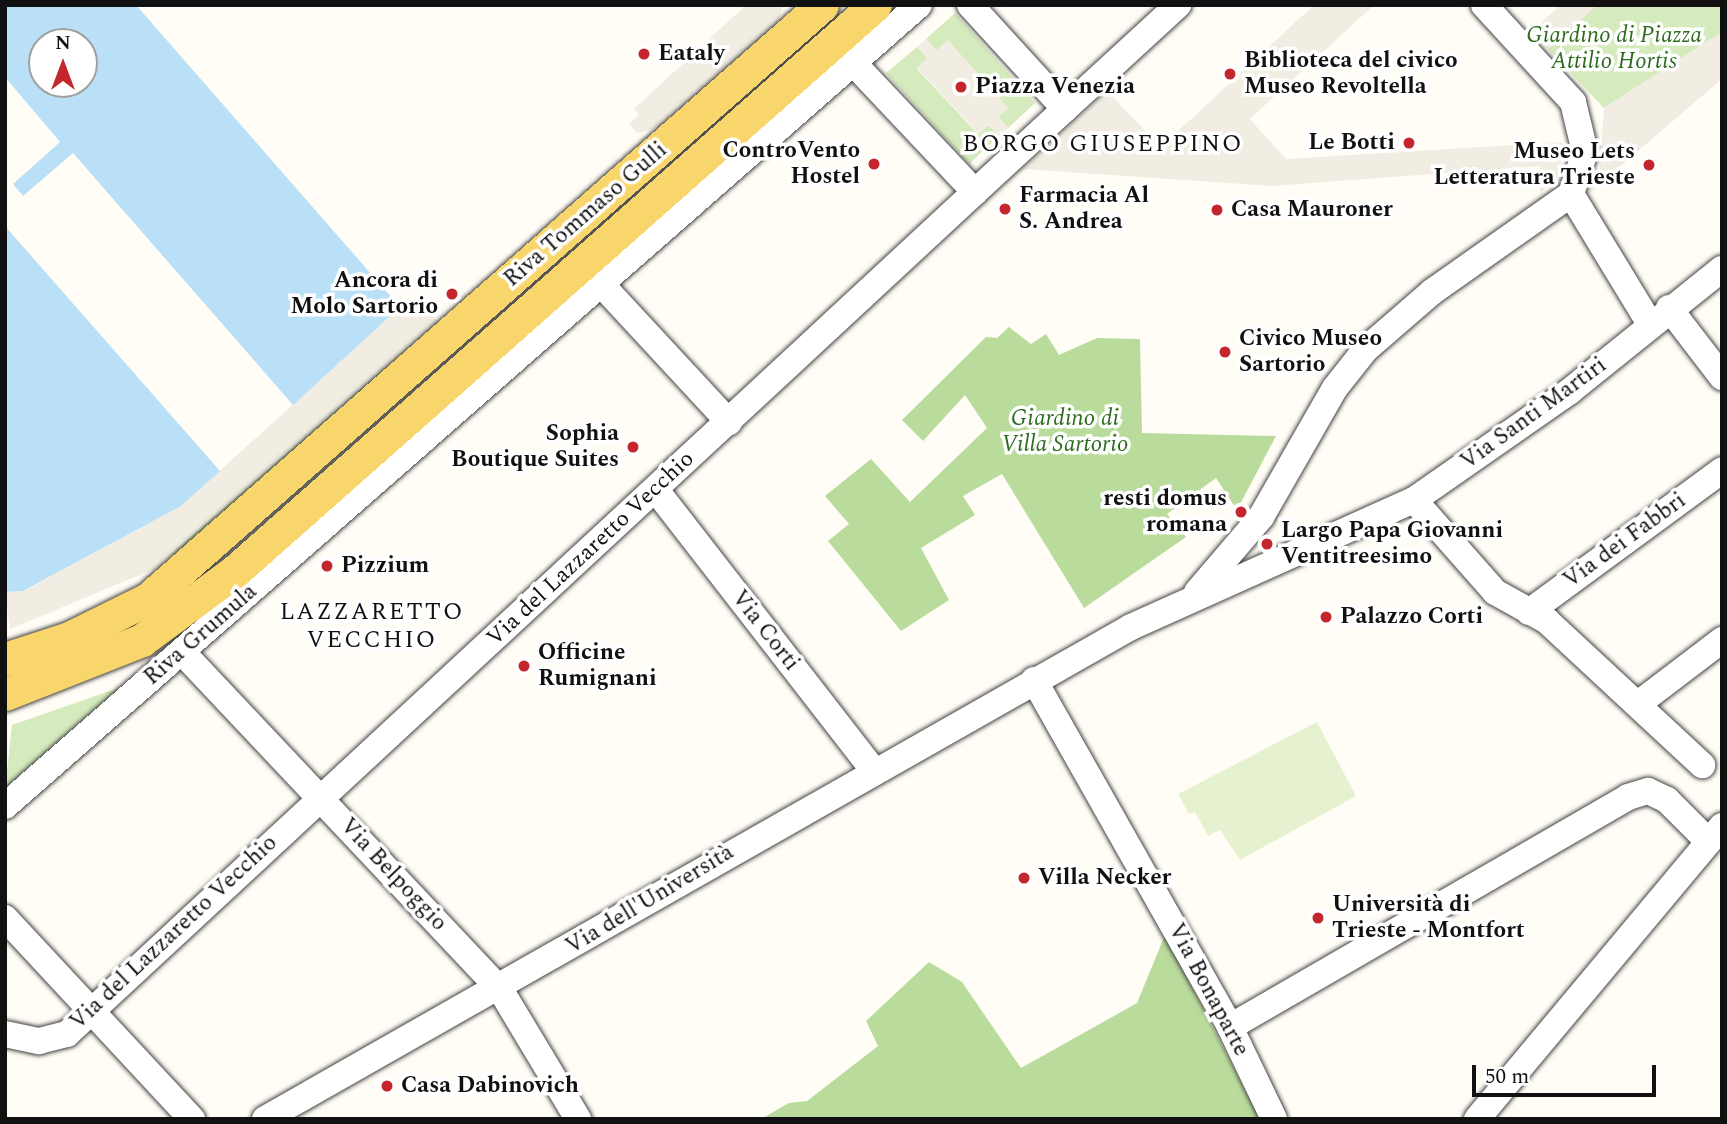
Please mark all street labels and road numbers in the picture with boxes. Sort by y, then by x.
street label: Riva Tommaso Gulli [499,137,673,293]
street label: Via Santi Martiri [1456,352,1612,476]
street label: Via del Lazzaretto Vecchio [482,446,700,652]
street label: Via dei Fabbri [1558,487,1692,595]
street label: Riva Grumula [139,578,263,692]
street label: Via Corti [725,585,805,677]
street label: Via Belpoggio [334,813,452,937]
street label: Via del Lazzaretto Vecchio [65,830,283,1036]
street label: Via dell'Università [561,839,739,961]
street label: Via Bonaparte [1161,919,1255,1061]

